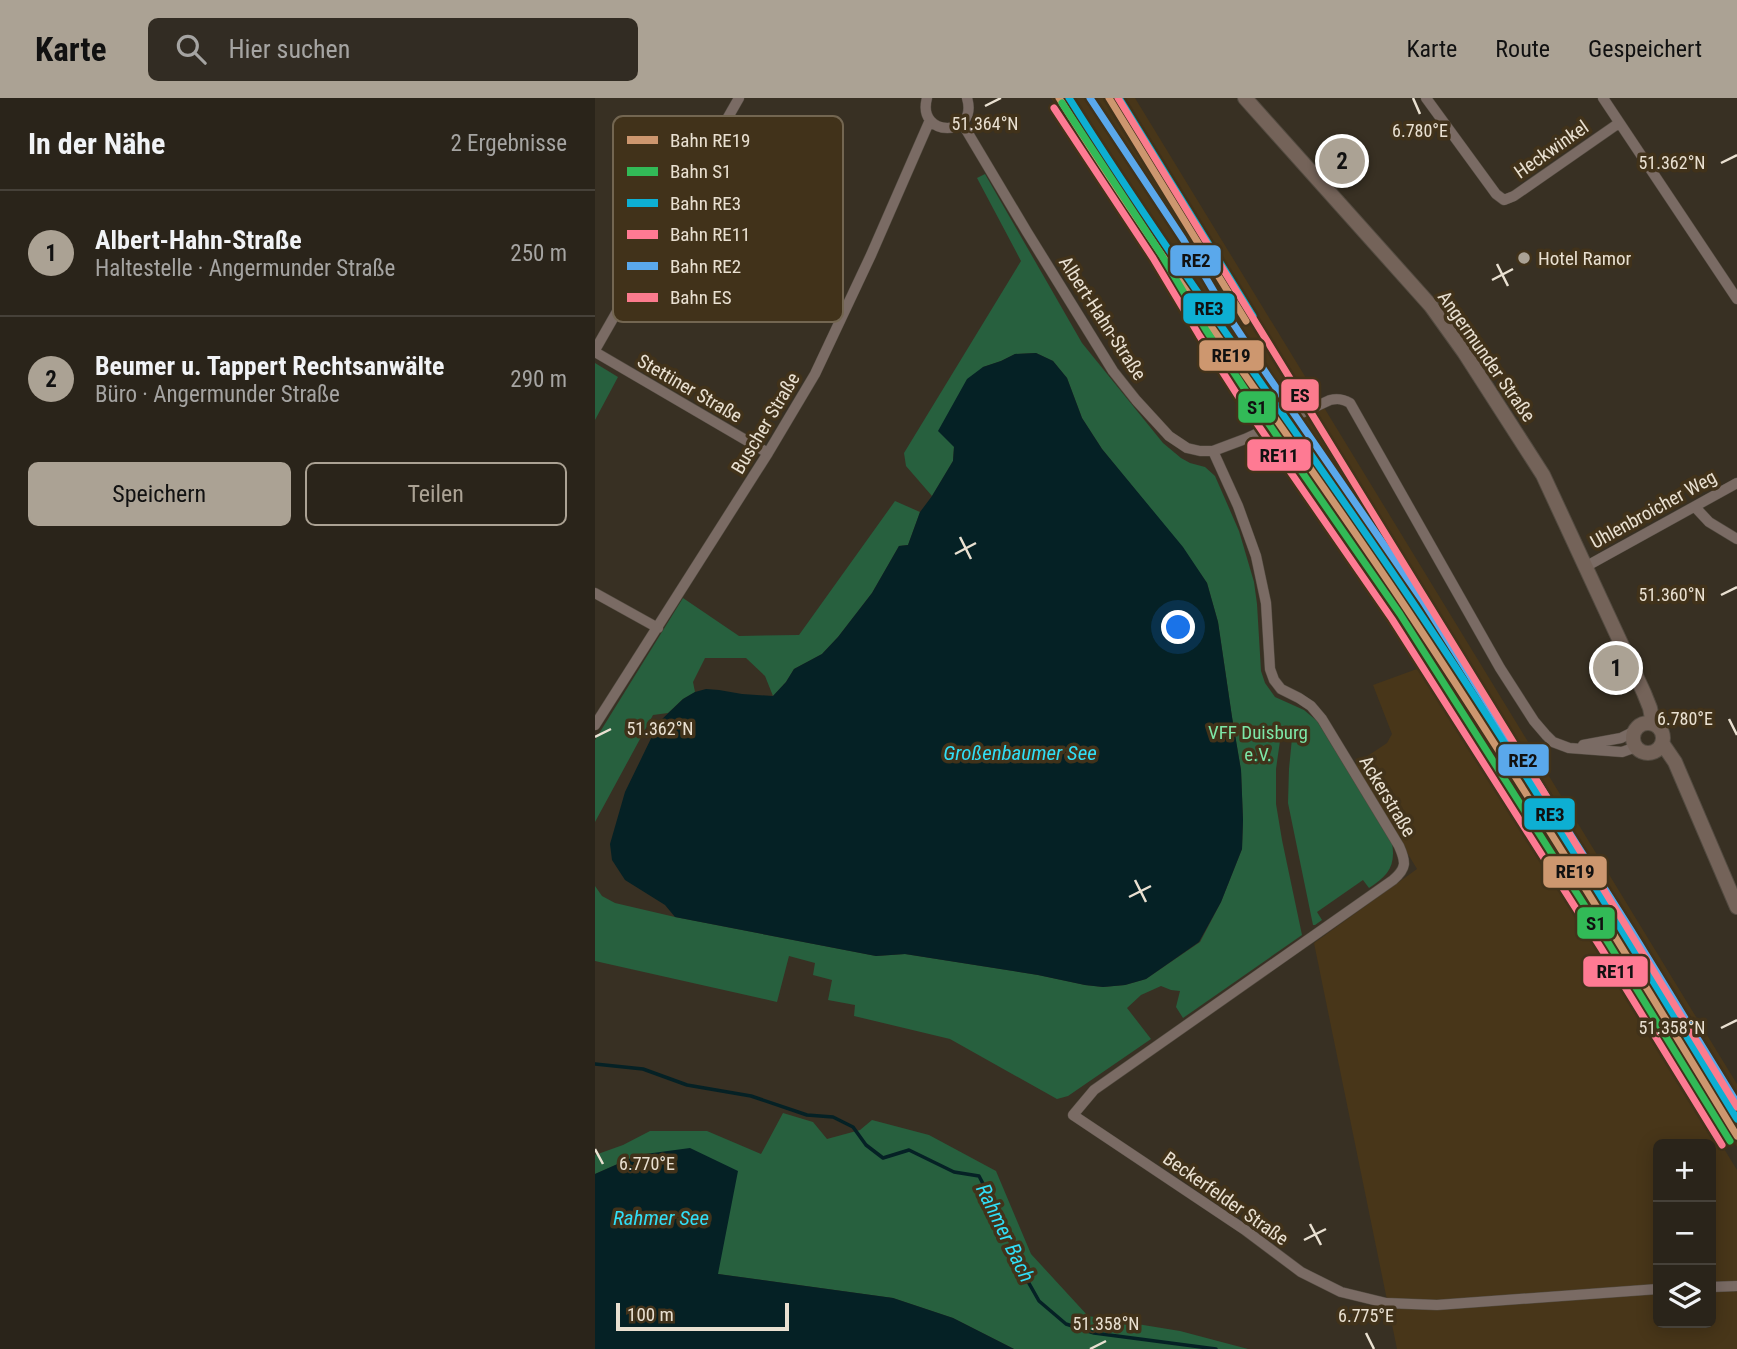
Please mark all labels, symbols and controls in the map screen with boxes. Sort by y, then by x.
search box [148,18,638,81]
text: Karte [35,30,106,69]
icon: search [172,30,210,68]
text: Hier suchen [228,34,350,64]
text: Karte [1407,35,1457,63]
text: Route [1495,35,1550,63]
text: Gespeichert [1588,35,1702,63]
text: 51.364°N [951,113,1019,134]
street label: Heckwinkel [1510,115,1593,183]
legend [613,116,843,322]
text: 6.780°E [1392,120,1448,141]
text: In der Nähe [28,126,165,161]
text: Bahn RE19 [670,129,751,152]
text: 2 Ergebnisse [450,130,567,157]
pin: 2 [1319,135,1365,187]
text: 51.362°N [1638,152,1706,173]
text: Bahn S1 [670,160,731,183]
text: Bahn RE3 [670,192,741,215]
text: Bahn RE11 [670,223,751,246]
text: Albert-Hahn-Straße [95,225,302,255]
text: 1 [45,240,57,267]
text: 250 m [510,240,567,267]
line badge: RE2 [1169,244,1222,277]
place label: Hotel Ramor [1538,247,1632,270]
text: RE2 [1181,249,1211,272]
marker: Hotel Ramor [1516,250,1532,266]
street label: Albert-Hahn-Straße [1054,252,1151,385]
text: Haltestelle · Angermunder Straße [95,255,395,282]
text: Bahn RE2 [670,255,741,278]
text: Bahn ES [670,286,732,309]
street label: Angermunder Straße [1433,287,1540,426]
line badge: RE3 [1182,292,1236,325]
text: RE3 [1194,297,1224,320]
line badge: RE19 [1198,339,1265,372]
text: RE19 [1211,344,1251,367]
street label: Stettiner Straße [633,349,746,428]
text: Beumer u. Tappert Rechtsanwälte [95,351,444,381]
text: 2 [45,366,57,393]
text: 290 m [510,366,567,393]
street label: Buscher Straße [726,368,805,478]
line badge: ES [1280,378,1320,412]
text: Büro · Angermunder Straße [95,381,340,408]
text: ES [1290,384,1310,407]
line badge: S1 [1237,390,1277,424]
text: S1 [1247,396,1267,419]
line badge: RE11 [1246,438,1312,472]
text: RE11 [1259,444,1299,467]
button: Speichern [28,462,291,526]
button: Teilen [305,462,567,526]
street label: Uhlenbroicher Weg [1586,465,1720,554]
text: 51.360°N [1638,584,1706,605]
your location [1161,610,1195,644]
pin: 1 [1593,642,1639,694]
text: 6.780°E [1657,708,1713,729]
text: 51.362°N [626,718,694,739]
park label: VFF Duisburg e.V. [1208,721,1308,766]
water label: Großenbaumer See [943,741,1097,765]
line badge: RE2 [1497,743,1550,777]
text: RE2 [1508,749,1538,772]
street label: Ackerstraße [1354,752,1421,841]
line badge: RE3 [1523,797,1576,831]
text: RE3 [1535,803,1565,826]
line badge: RE19 [1542,855,1608,889]
text: RE19 [1555,860,1595,883]
line badge: S1 [1576,906,1616,940]
text: S1 [1586,912,1606,935]
line badge: RE11 [1582,955,1649,988]
text: RE11 [1596,960,1636,983]
text: 51.358°N [1638,1017,1706,1038]
map controls [1653,1139,1716,1328]
button: + [1653,1139,1716,1202]
street label: Beckerfelder Straße [1159,1147,1293,1250]
text: 6.770°E [619,1153,675,1174]
water label: Rahmer Bach [971,1180,1039,1286]
button: − [1653,1202,1716,1265]
water label: Rahmer See [613,1206,709,1230]
button: layers [1653,1265,1716,1328]
scale bar [616,1300,789,1332]
text: 100 m [627,1303,674,1326]
text: 6.775°E [1338,1305,1394,1326]
text: 51.358°N [1072,1313,1140,1334]

